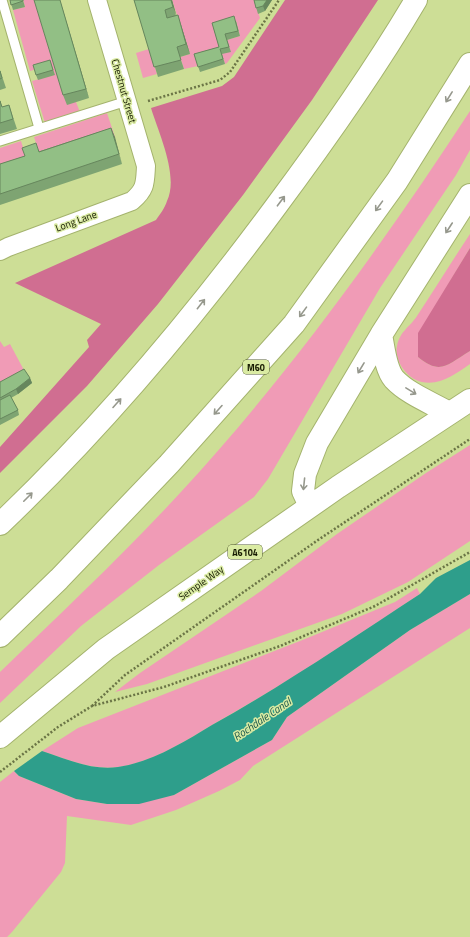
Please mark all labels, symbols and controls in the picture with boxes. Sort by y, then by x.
street label: Chestnut Street [108,57,140,125]
one-way arrow [445,91,453,103]
one-way arrow [276,195,285,206]
one-way arrow [375,201,383,212]
street label: Long Lane [53,207,99,235]
one-way arrow [445,222,453,233]
one-way arrow [197,298,206,309]
one-way arrow [299,306,307,317]
road number: M60 [243,360,269,374]
one-way arrow [357,362,365,374]
one-way arrow [405,387,417,395]
one-way arrow [113,398,122,408]
one-way arrow [213,405,222,415]
one-way arrow [300,477,308,490]
one-way arrow [23,492,33,502]
road number: A6104 [228,545,262,559]
street label: Semple Way [175,562,227,604]
water label: Rochdale Canal [230,693,295,744]

